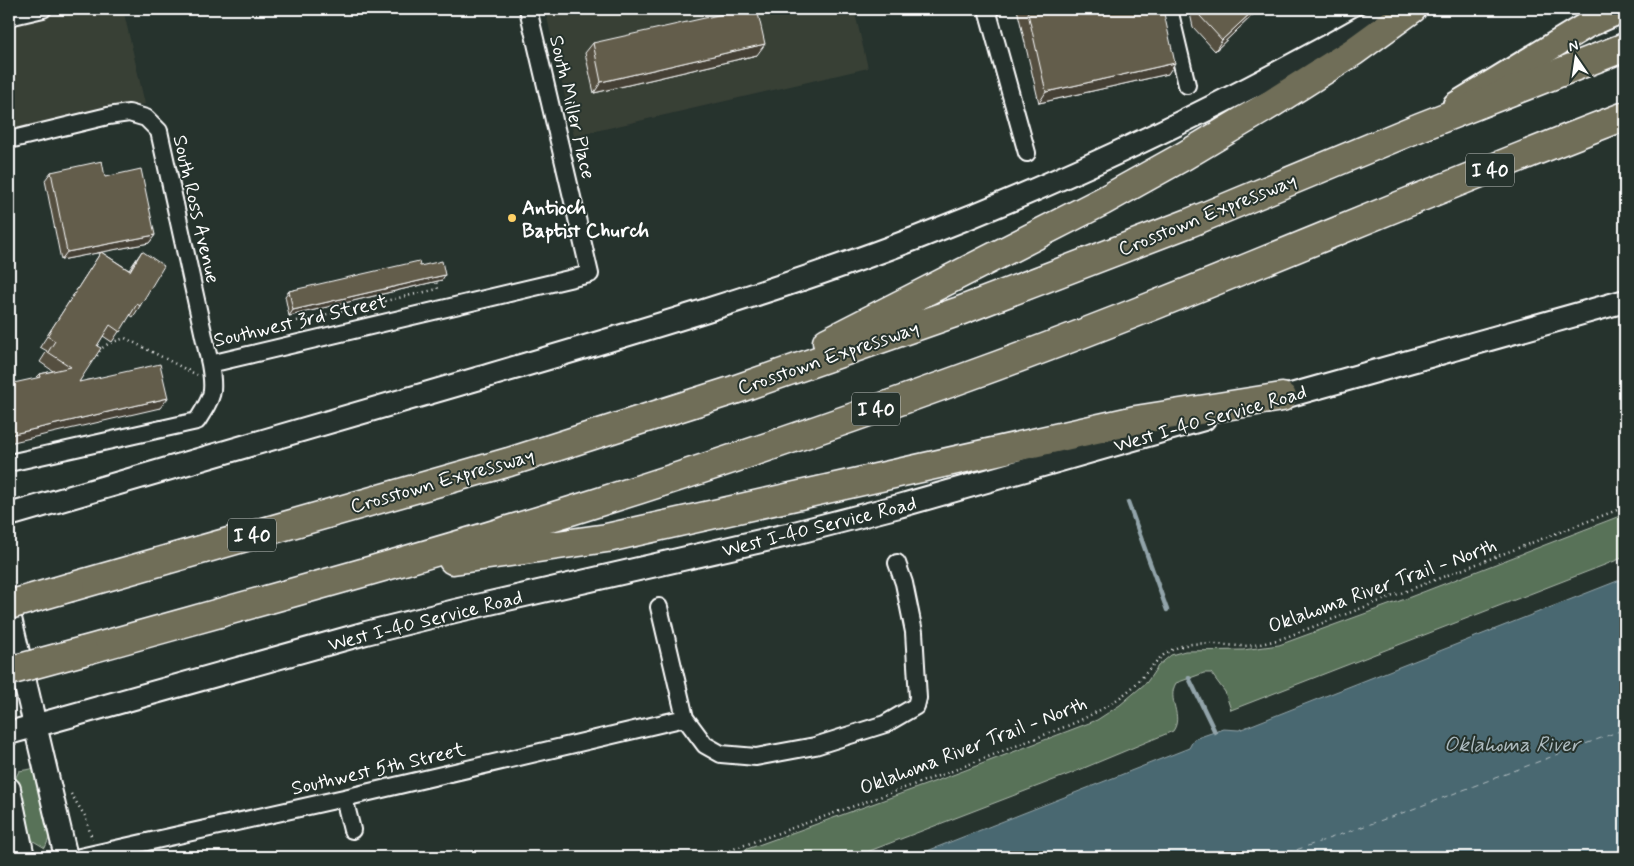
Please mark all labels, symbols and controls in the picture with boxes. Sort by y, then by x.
north arrow [1552,32,1602,82]
street label: South Miller Place [542,33,601,182]
text: N [1567,36,1580,56]
street label: South Ross Avenue [165,132,226,286]
road number: I 40 [1466,154,1514,186]
street label: Crosstown Expressway [1114,167,1301,264]
place label: Antioch Baptist Church [522,195,649,245]
marker: Antioch Baptist Church [506,212,518,224]
street label: Southwest 3rd Street [211,288,390,355]
street label: Crosstown Expressway [734,315,923,402]
street label: West I-40 Service Road [1111,379,1310,460]
road number: I 40 [852,392,900,426]
street label: Crosstown Expressway [347,442,538,521]
street label: West I-40 Service Road [719,490,919,565]
road number: I 40 [228,518,276,552]
street label: Oklahoma River Trail - North [1265,532,1501,640]
street label: West I-40 Service Road [325,584,525,659]
street label: Oklahoma River Trail - North [856,691,1091,802]
water label: Oklahoma River [1444,731,1582,759]
street label: Southwest 5th Street [289,736,468,803]

